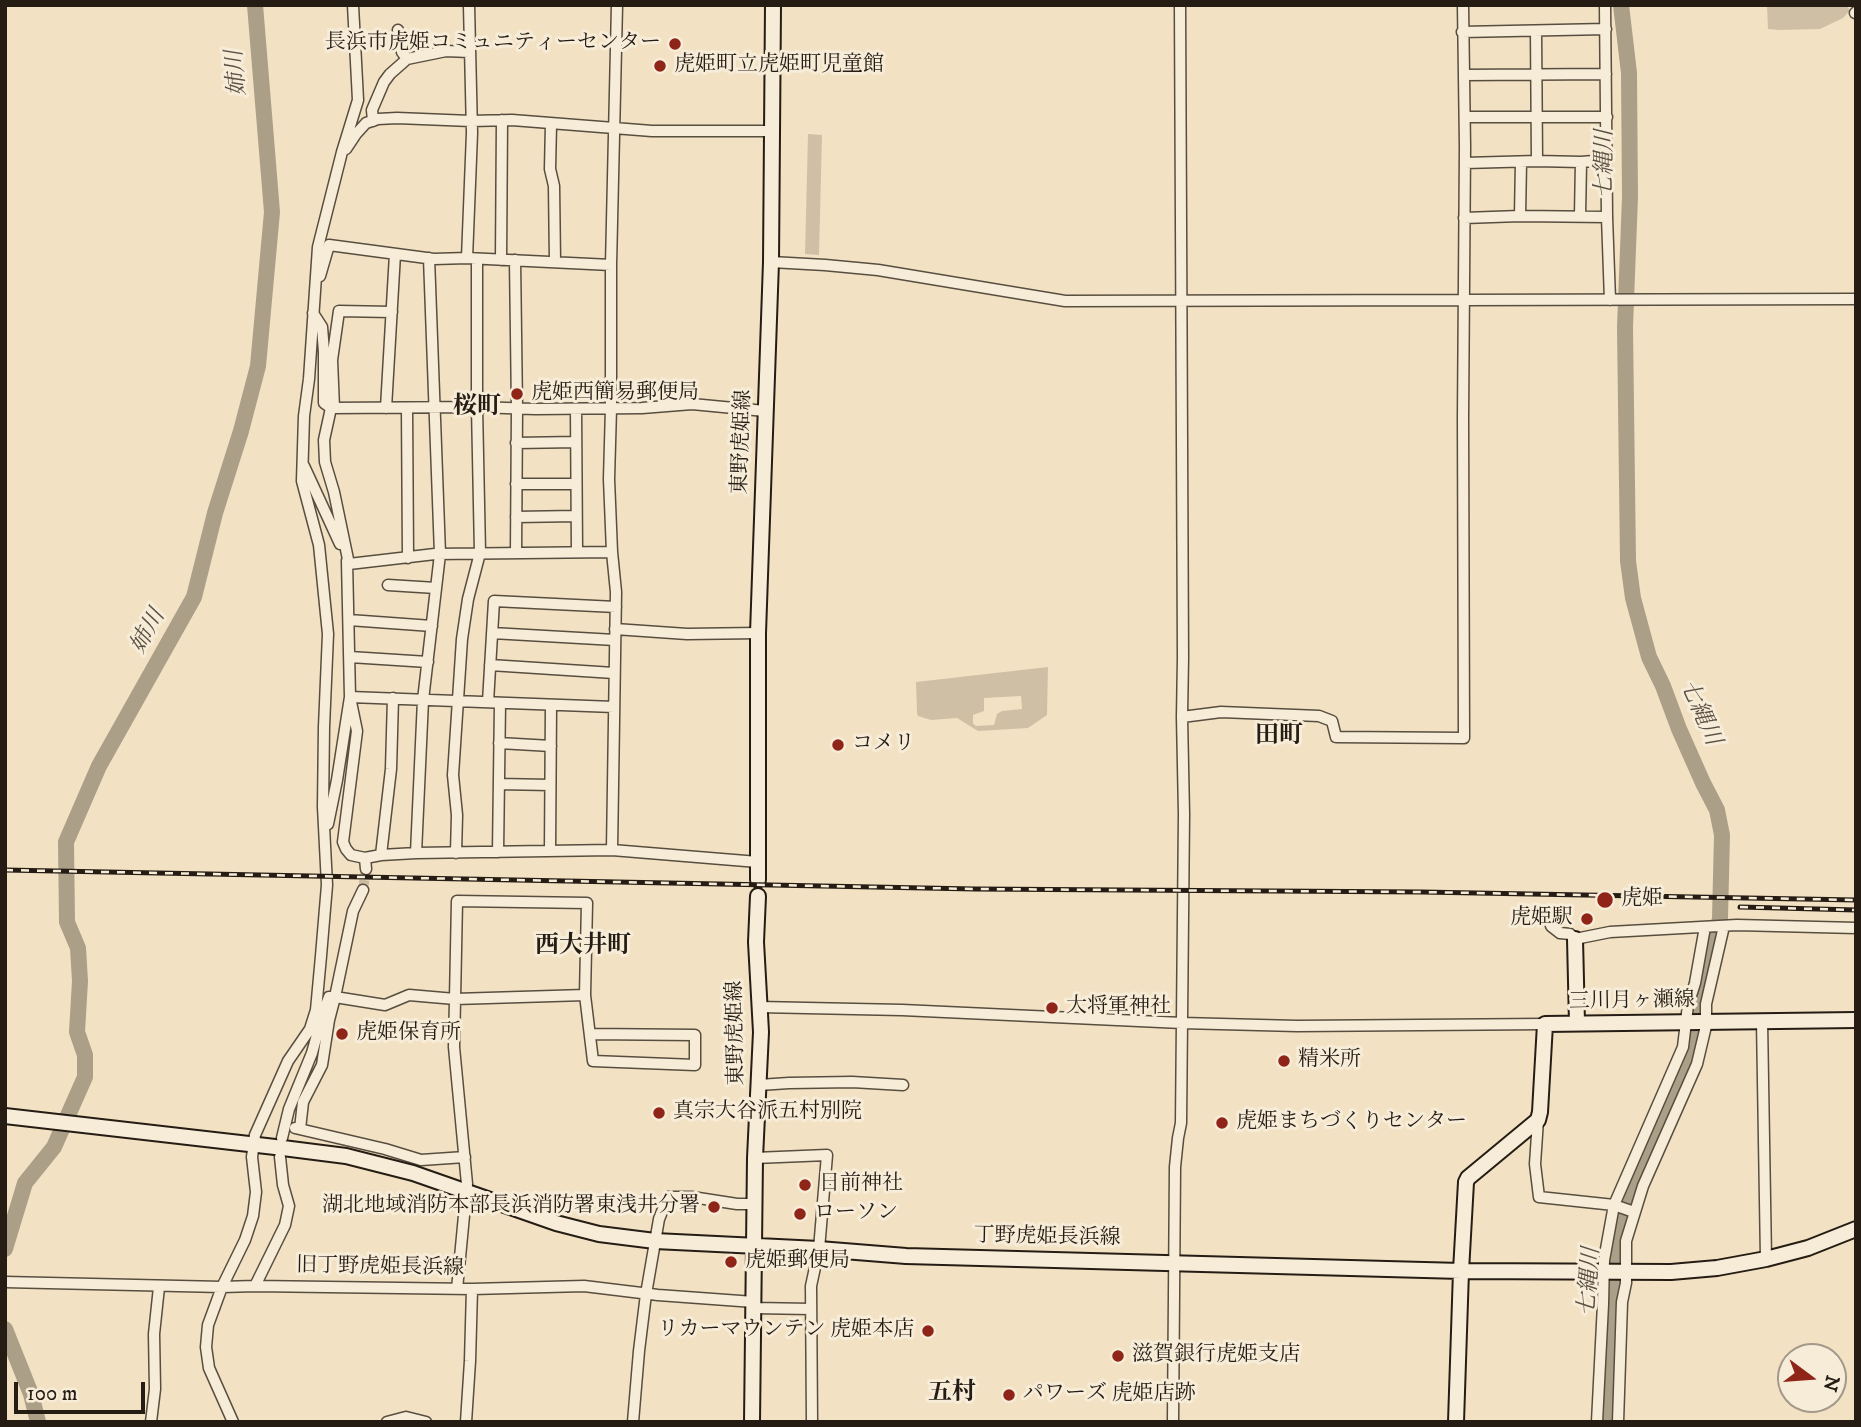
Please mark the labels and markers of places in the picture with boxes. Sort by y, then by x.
place label: 長浜市虎姫コミュニティーセンター [325,31,661,57]
marker: 長浜市虎姫コミュニティーセンター [667,36,683,52]
place label: 虎姫町立虎姫町児童館 [674,53,884,79]
marker: 虎姫町立虎姫町児童館 [652,58,668,74]
place label: 虎姫西簡易郵便局 [531,381,699,407]
marker: 虎姫西簡易郵便局 [509,386,525,402]
place label: コメリ [852,732,915,758]
marker: コメリ [830,737,846,753]
place label: 虎姫 [1621,887,1663,913]
marker: 虎姫 [1595,890,1615,910]
place label: 虎姫駅 [1510,906,1573,932]
marker: 虎姫駅 [1579,911,1595,927]
place label: 大将軍神社 [1066,995,1171,1021]
marker: 大将軍神社 [1044,1000,1060,1016]
place label: 虎姫保育所 [356,1021,461,1047]
marker: 虎姫保育所 [334,1026,350,1042]
place label: 精米所 [1298,1048,1361,1074]
marker: 精米所 [1276,1053,1292,1069]
place label: 真宗大谷派五村別院 [673,1100,862,1126]
marker: 真宗大谷派五村別院 [651,1105,667,1121]
place label: 虎姫まちづくりセンター [1236,1110,1467,1136]
marker: 虎姫まちづくりセンター [1214,1115,1230,1131]
place label: 日前神社 [819,1172,903,1198]
marker: 日前神社 [797,1177,813,1193]
place label: 湖北地域消防本部長浜消防署東浅井分署 [322,1194,700,1220]
marker: 湖北地域消防本部長浜消防署東浅井分署 [706,1199,722,1215]
place label: ローソン [814,1201,898,1227]
marker: ローソン [792,1206,808,1222]
place label: 虎姫郵便局 [745,1249,850,1275]
marker: 虎姫郵便局 [723,1254,739,1270]
place label: リカーマウンテン 虎姫本店 [657,1318,914,1344]
marker: リカーマウンテン 虎姫本店 [920,1323,936,1339]
place label: 滋賀銀行虎姫支店 [1132,1343,1300,1369]
marker: 滋賀銀行虎姫支店 [1110,1348,1126,1364]
place label: パワーズ 虎姫店跡 [1023,1382,1196,1408]
marker: パワーズ 虎姫店跡 [1001,1387,1017,1403]

